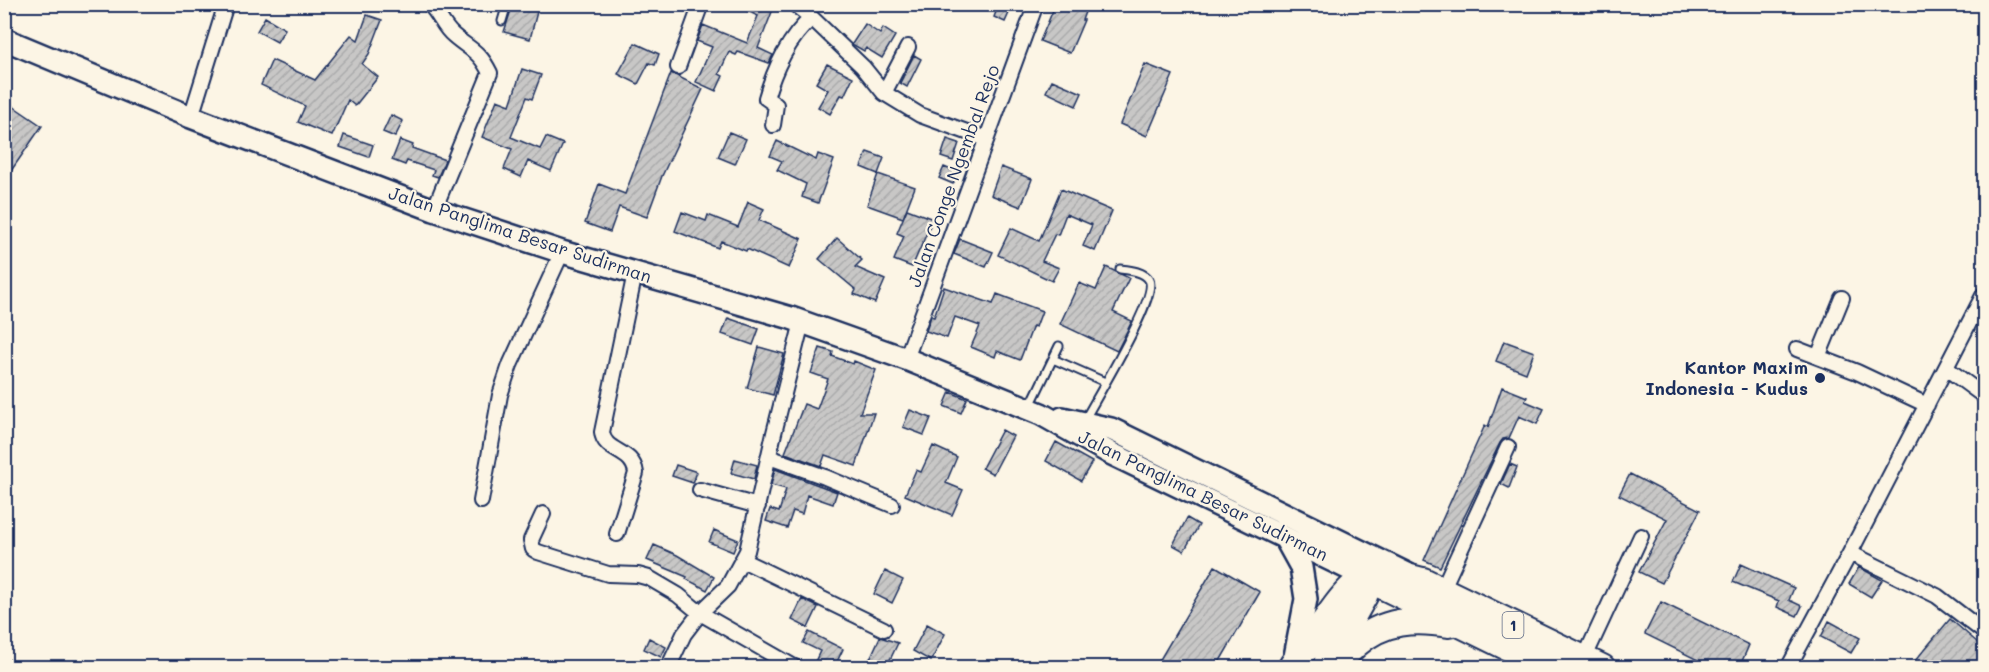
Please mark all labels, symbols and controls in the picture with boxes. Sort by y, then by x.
street label: Jalan Conge Ngembal Rejo [902,61,1005,290]
street label: Jalan Panglima Besar Sudirman [386,180,655,288]
place label: Kantor Maxim Indonesia - Kudus [1645,355,1808,400]
marker: Kantor Maxim Indonesia - Kudus [1813,371,1827,385]
street label: Jalan Panglima Besar Sudirman [1075,424,1332,566]
road number: 1 [1502,612,1524,638]

